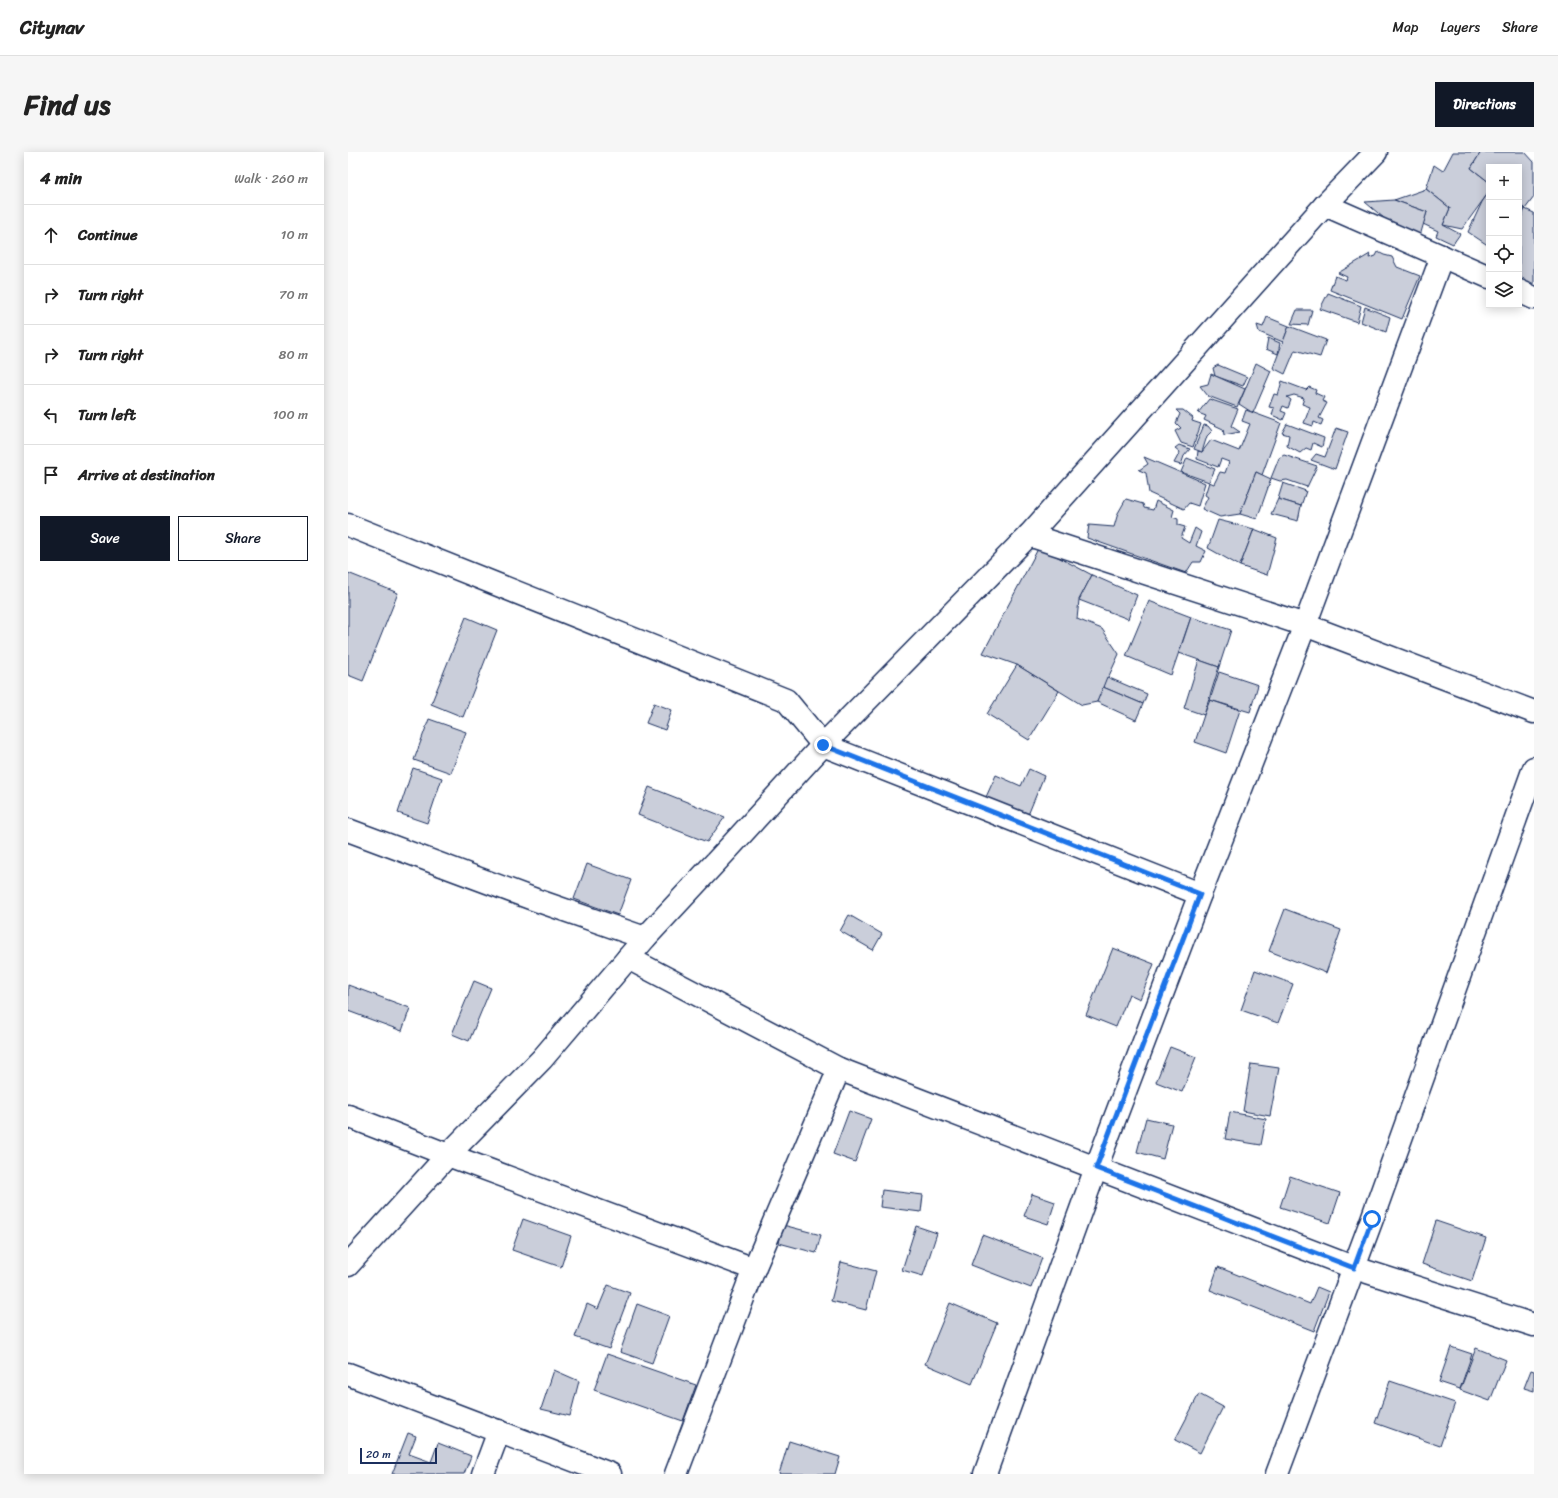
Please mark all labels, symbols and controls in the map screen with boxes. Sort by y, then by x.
text: Citynav [20,11,84,44]
text: Map [1393,15,1418,40]
text: Layers [1440,15,1480,40]
text: Share [1502,15,1538,40]
text: Find us [24,80,111,129]
button: Directions [1435,82,1534,127]
text: 4 min [40,163,82,193]
map controls [1486,164,1522,308]
button: + [1486,164,1522,200]
text: Walk · 260 m [234,167,308,190]
button: − [1486,200,1522,236]
text: Continue [78,222,138,248]
text: 10 m [281,223,308,246]
icon: ahead [40,224,62,246]
button: locate [1486,236,1522,272]
button: layers [1486,272,1522,308]
text: Turn right [78,282,143,308]
text: 70 m [279,283,308,306]
icon: right [40,284,62,306]
text: Turn right [78,342,143,368]
text: 80 m [279,343,308,366]
icon: right [40,344,62,366]
text: Turn left [78,402,136,428]
text: 100 m [273,403,308,426]
icon: left [40,404,62,426]
text: Arrive at destination [78,462,215,488]
icon: arrive [40,464,62,486]
button: Save [40,516,170,561]
button: Share [178,516,308,561]
route end [814,736,832,754]
route start [1363,1210,1381,1228]
text: 20 m [366,1445,391,1464]
scale bar [360,1446,437,1465]

